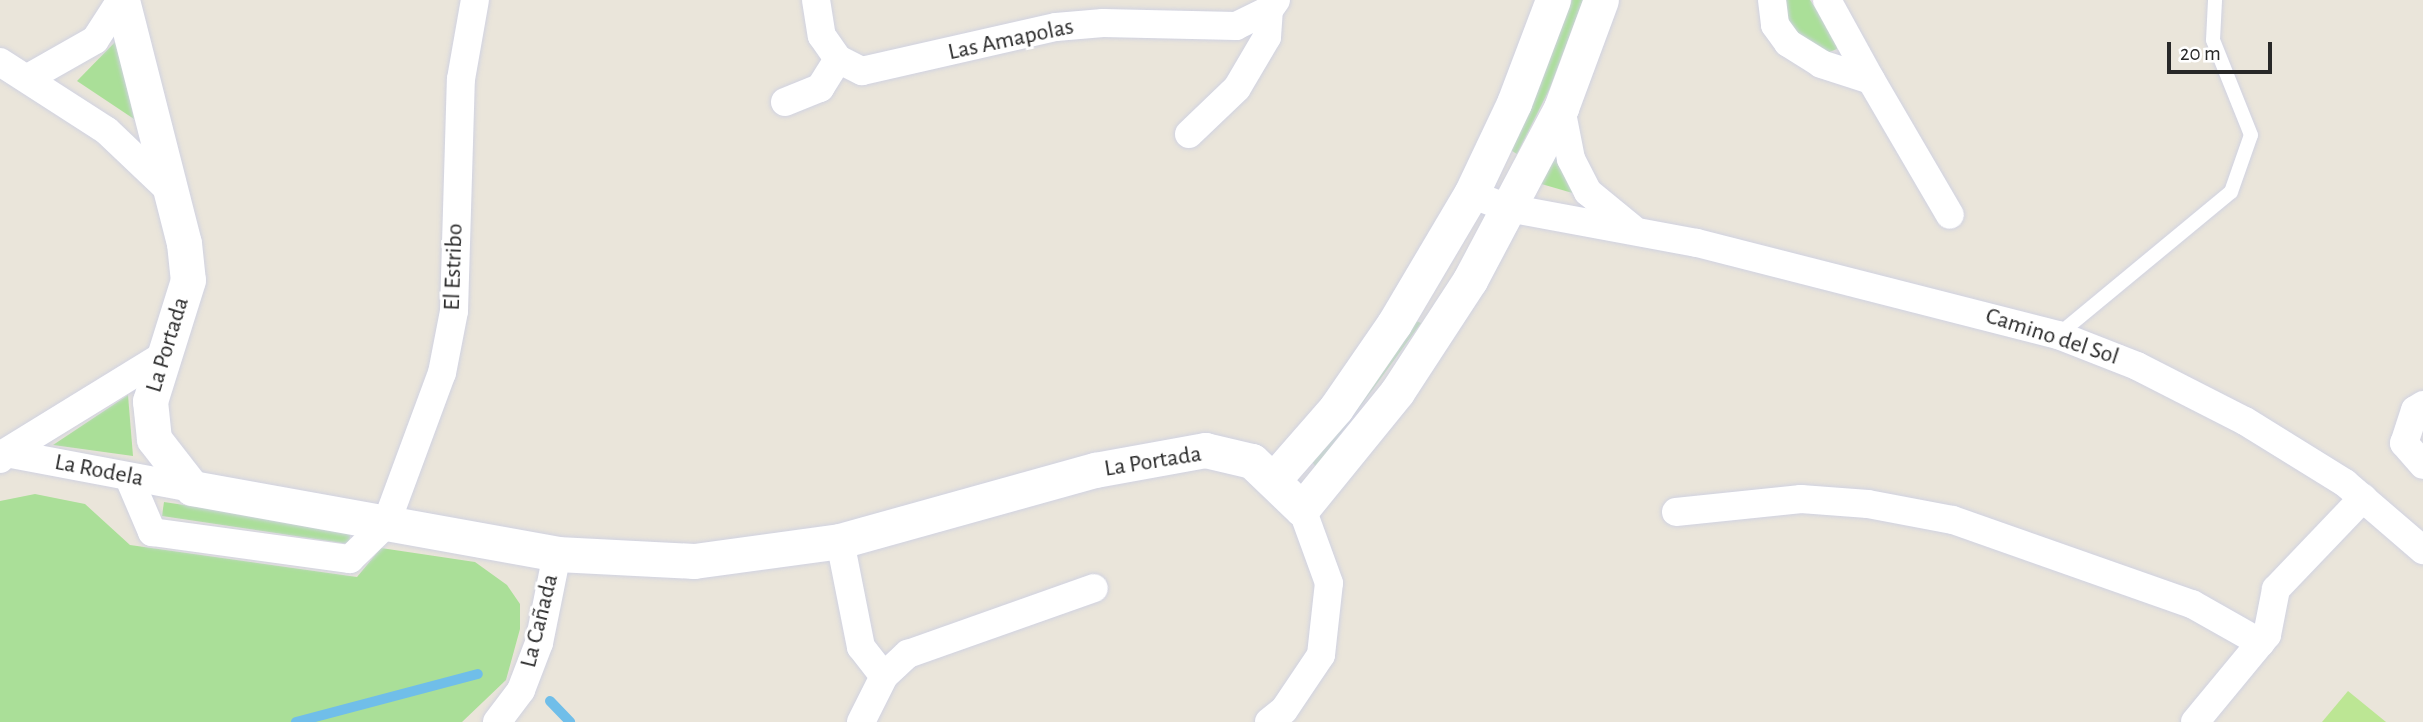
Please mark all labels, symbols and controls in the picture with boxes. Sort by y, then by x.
street label: Las Amapolas [946,13,1076,67]
scale bar [2171,28,2276,72]
text: 20 m [2180,43,2221,64]
street label: El Estribo [438,223,470,311]
street label: La Portada [140,294,196,396]
street label: Camino del Sol [1982,302,2122,372]
street label: La Portada [1102,440,1204,484]
street label: La Rodela [52,448,146,494]
street label: La Cañada [514,571,566,671]

